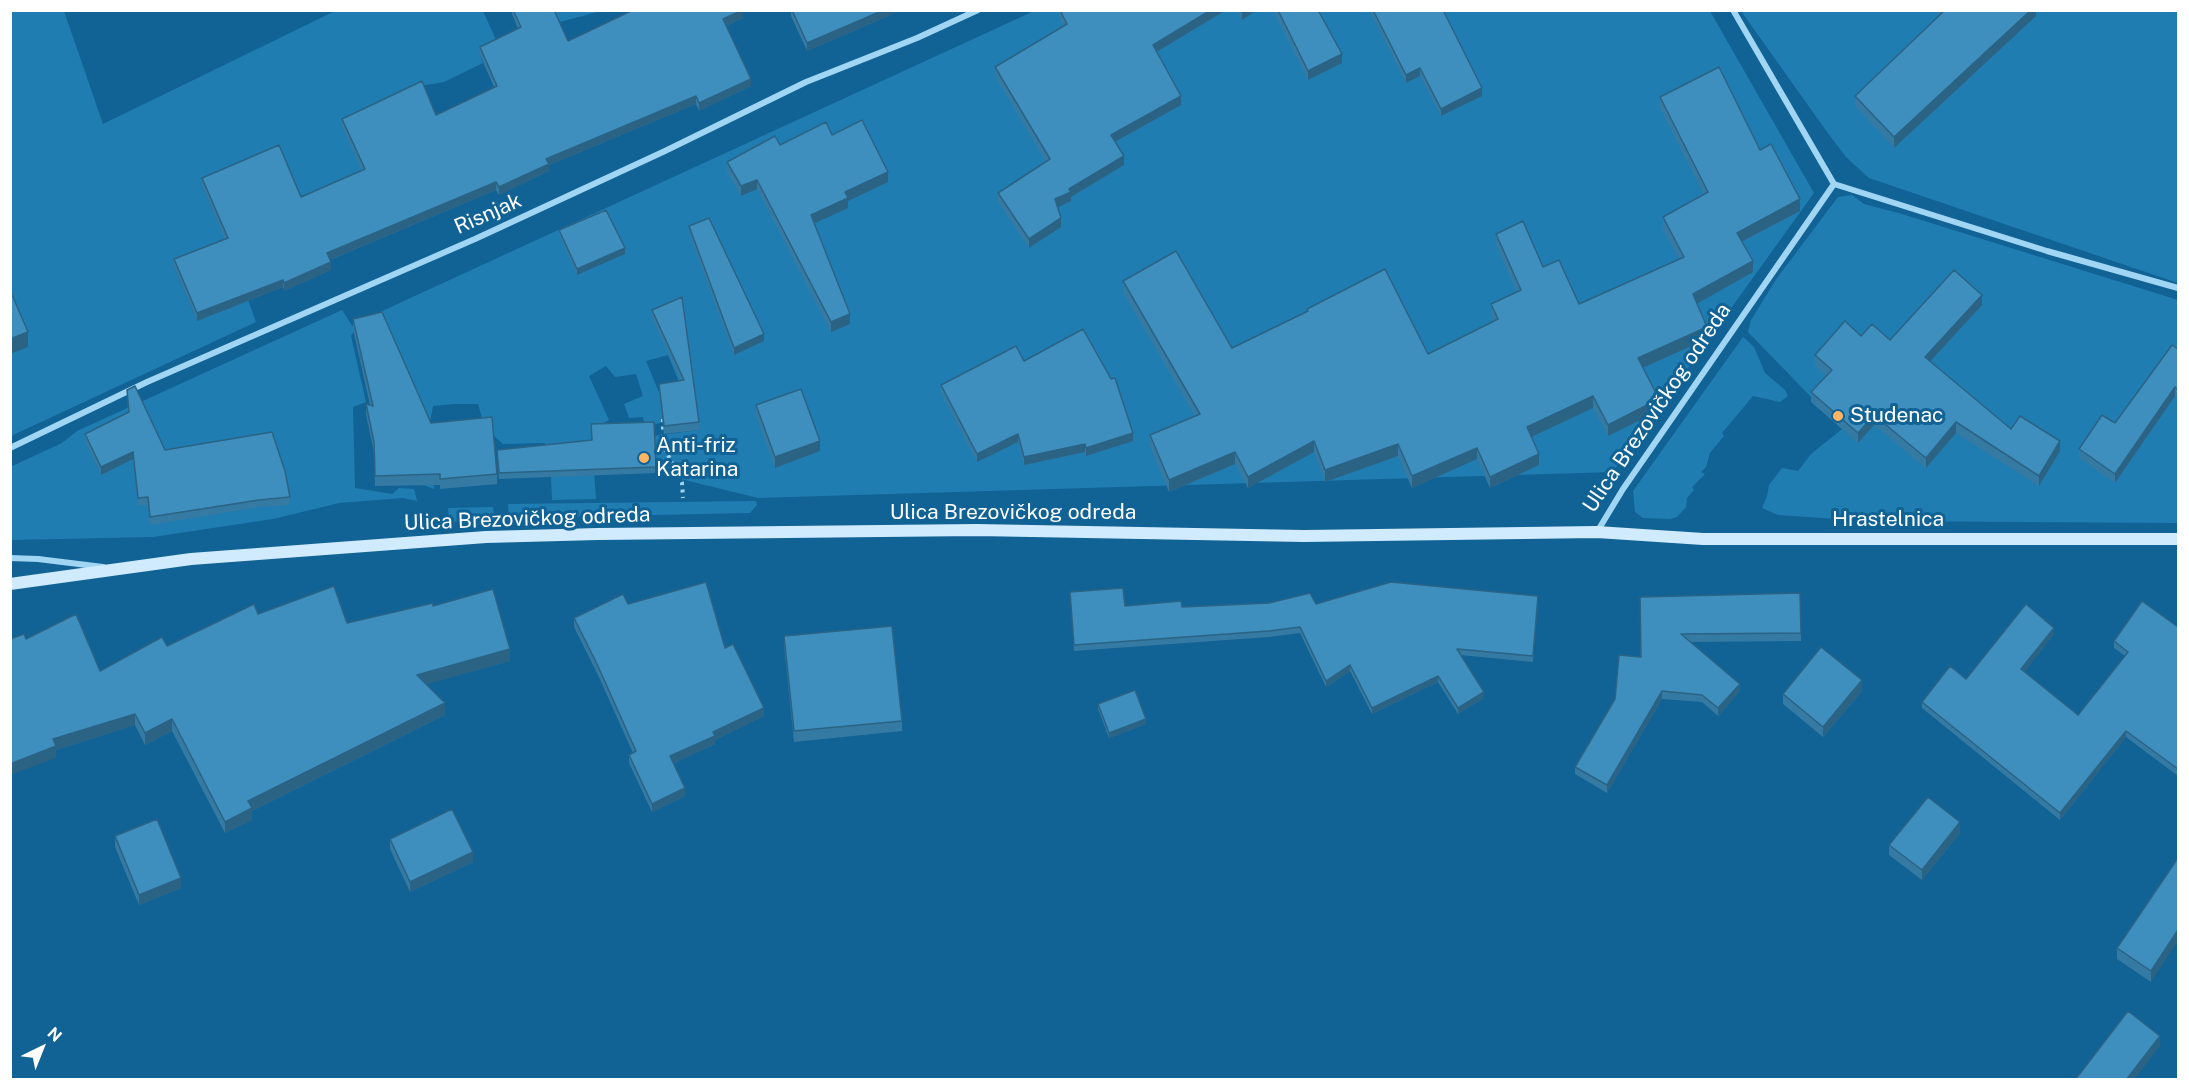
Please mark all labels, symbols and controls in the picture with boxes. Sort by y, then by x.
street label: Risnjak [450,188,526,240]
street label: Ulica Brezovičkog odreda [1578,299,1736,517]
place label: Studenac [1850,403,1943,429]
marker: Studenac [1831,409,1845,423]
place label: Anti-friz Katarina [656,433,738,483]
marker: Anti-friz Katarina [637,451,651,465]
street label: Ulica Brezovičkog odreda [890,500,1136,526]
street label: Ulica Brezovičkog odreda [403,502,651,536]
street label: Hrastelnica [1832,507,1944,533]
north arrow [12,1018,72,1078]
text: N [44,1023,66,1046]

